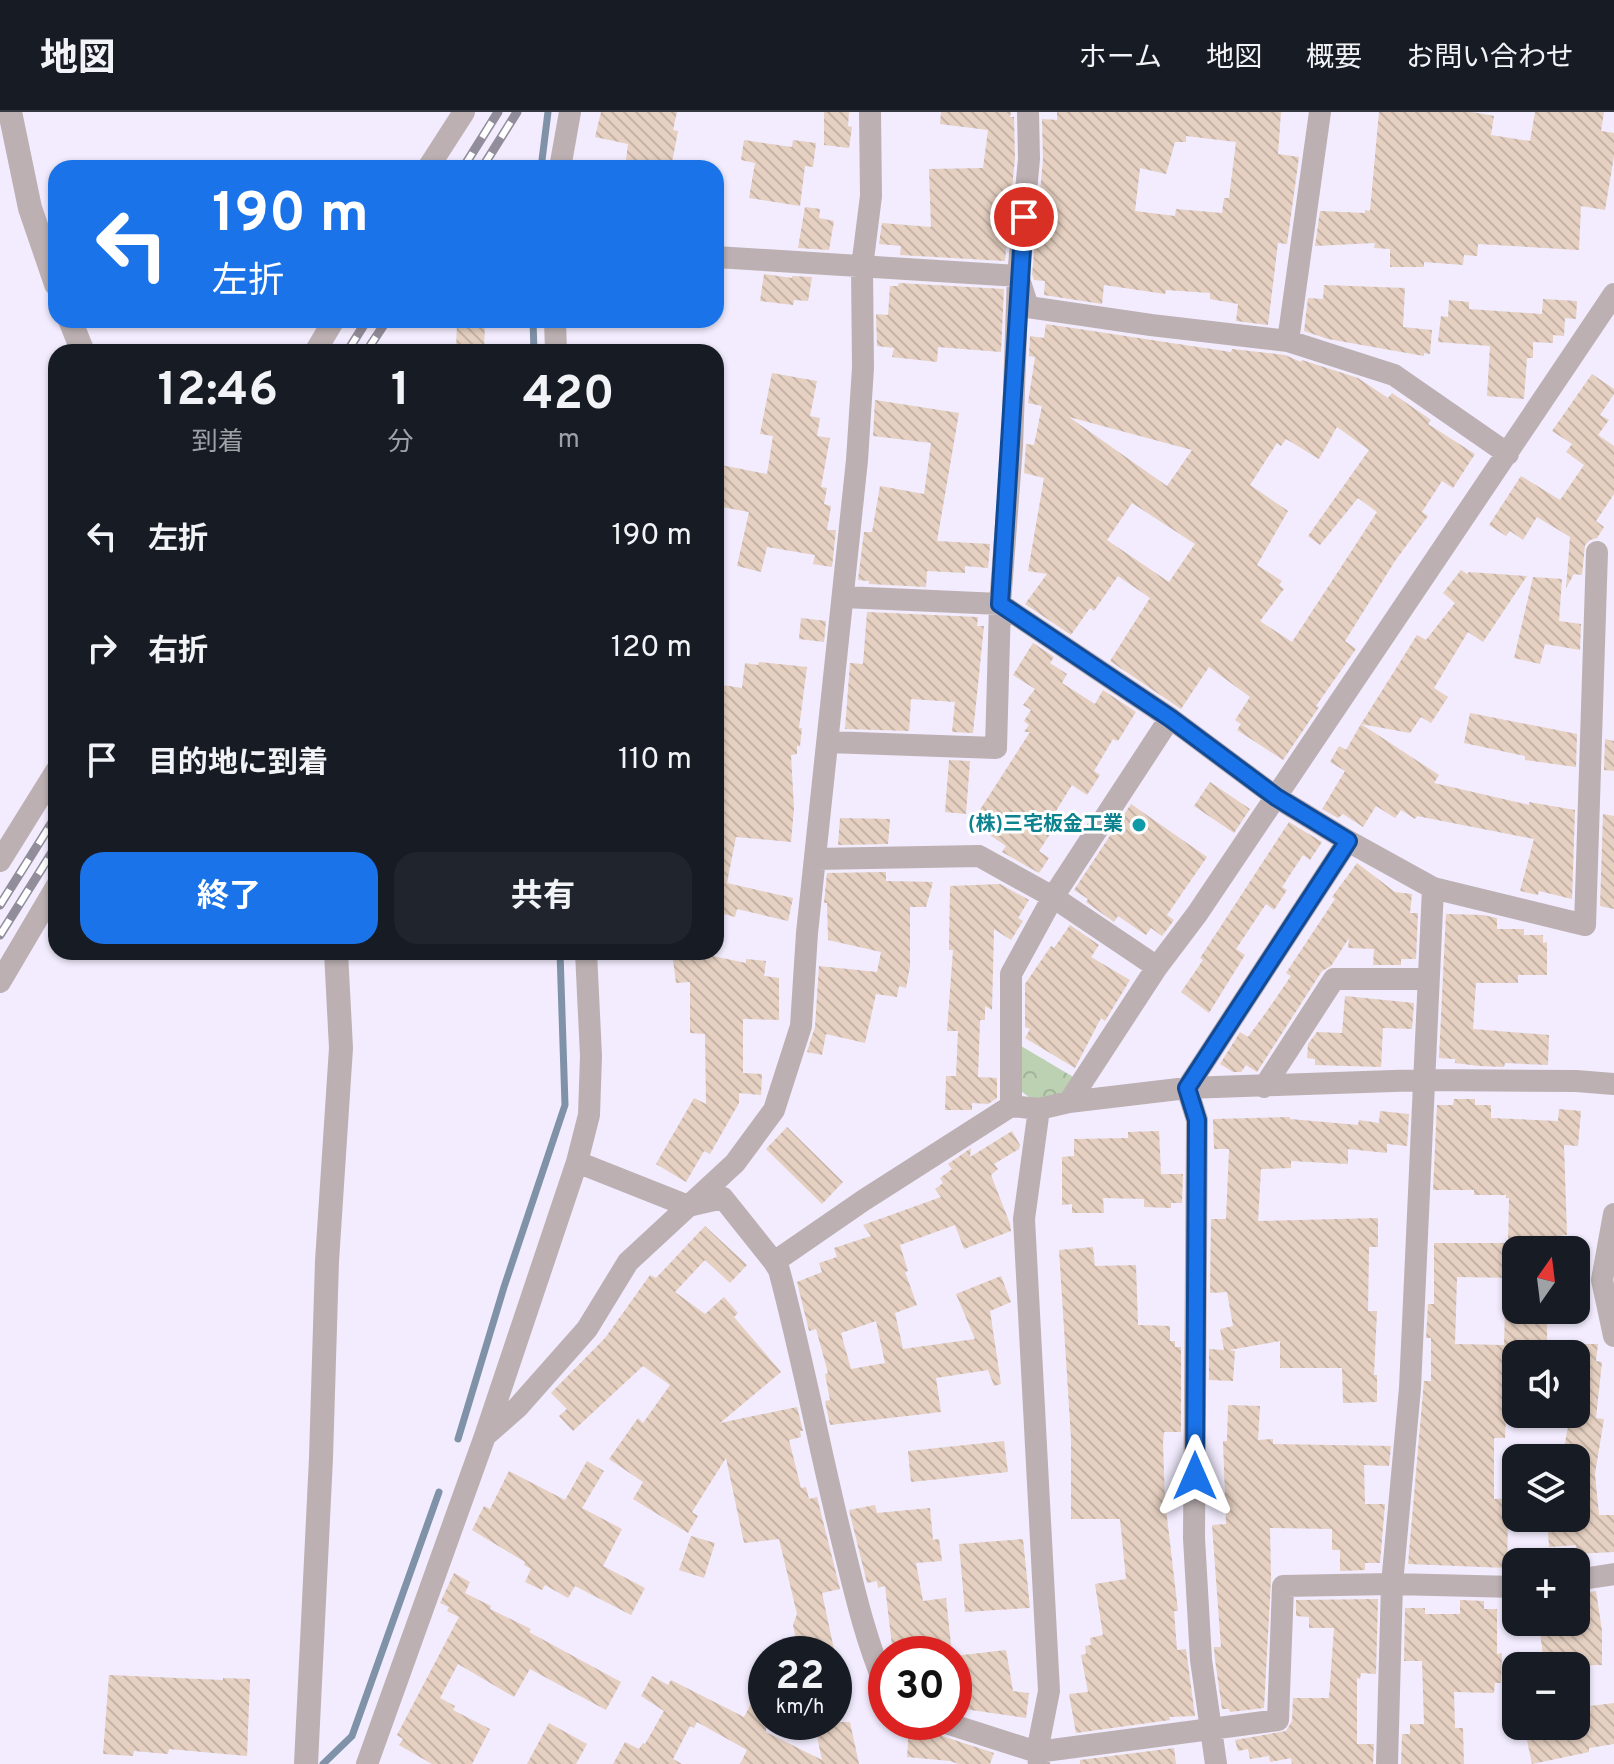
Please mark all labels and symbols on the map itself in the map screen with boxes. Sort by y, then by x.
pin [990,183,1058,251]
place label: (株)三宅板金工業 [968,812,1123,838]
marker: (株)三宅板金工業 [1130,816,1148,834]
north arrow [1502,1236,1590,1324]
position arrow [1153,1434,1237,1518]
speed limit sign: 30 [868,1636,972,1740]

